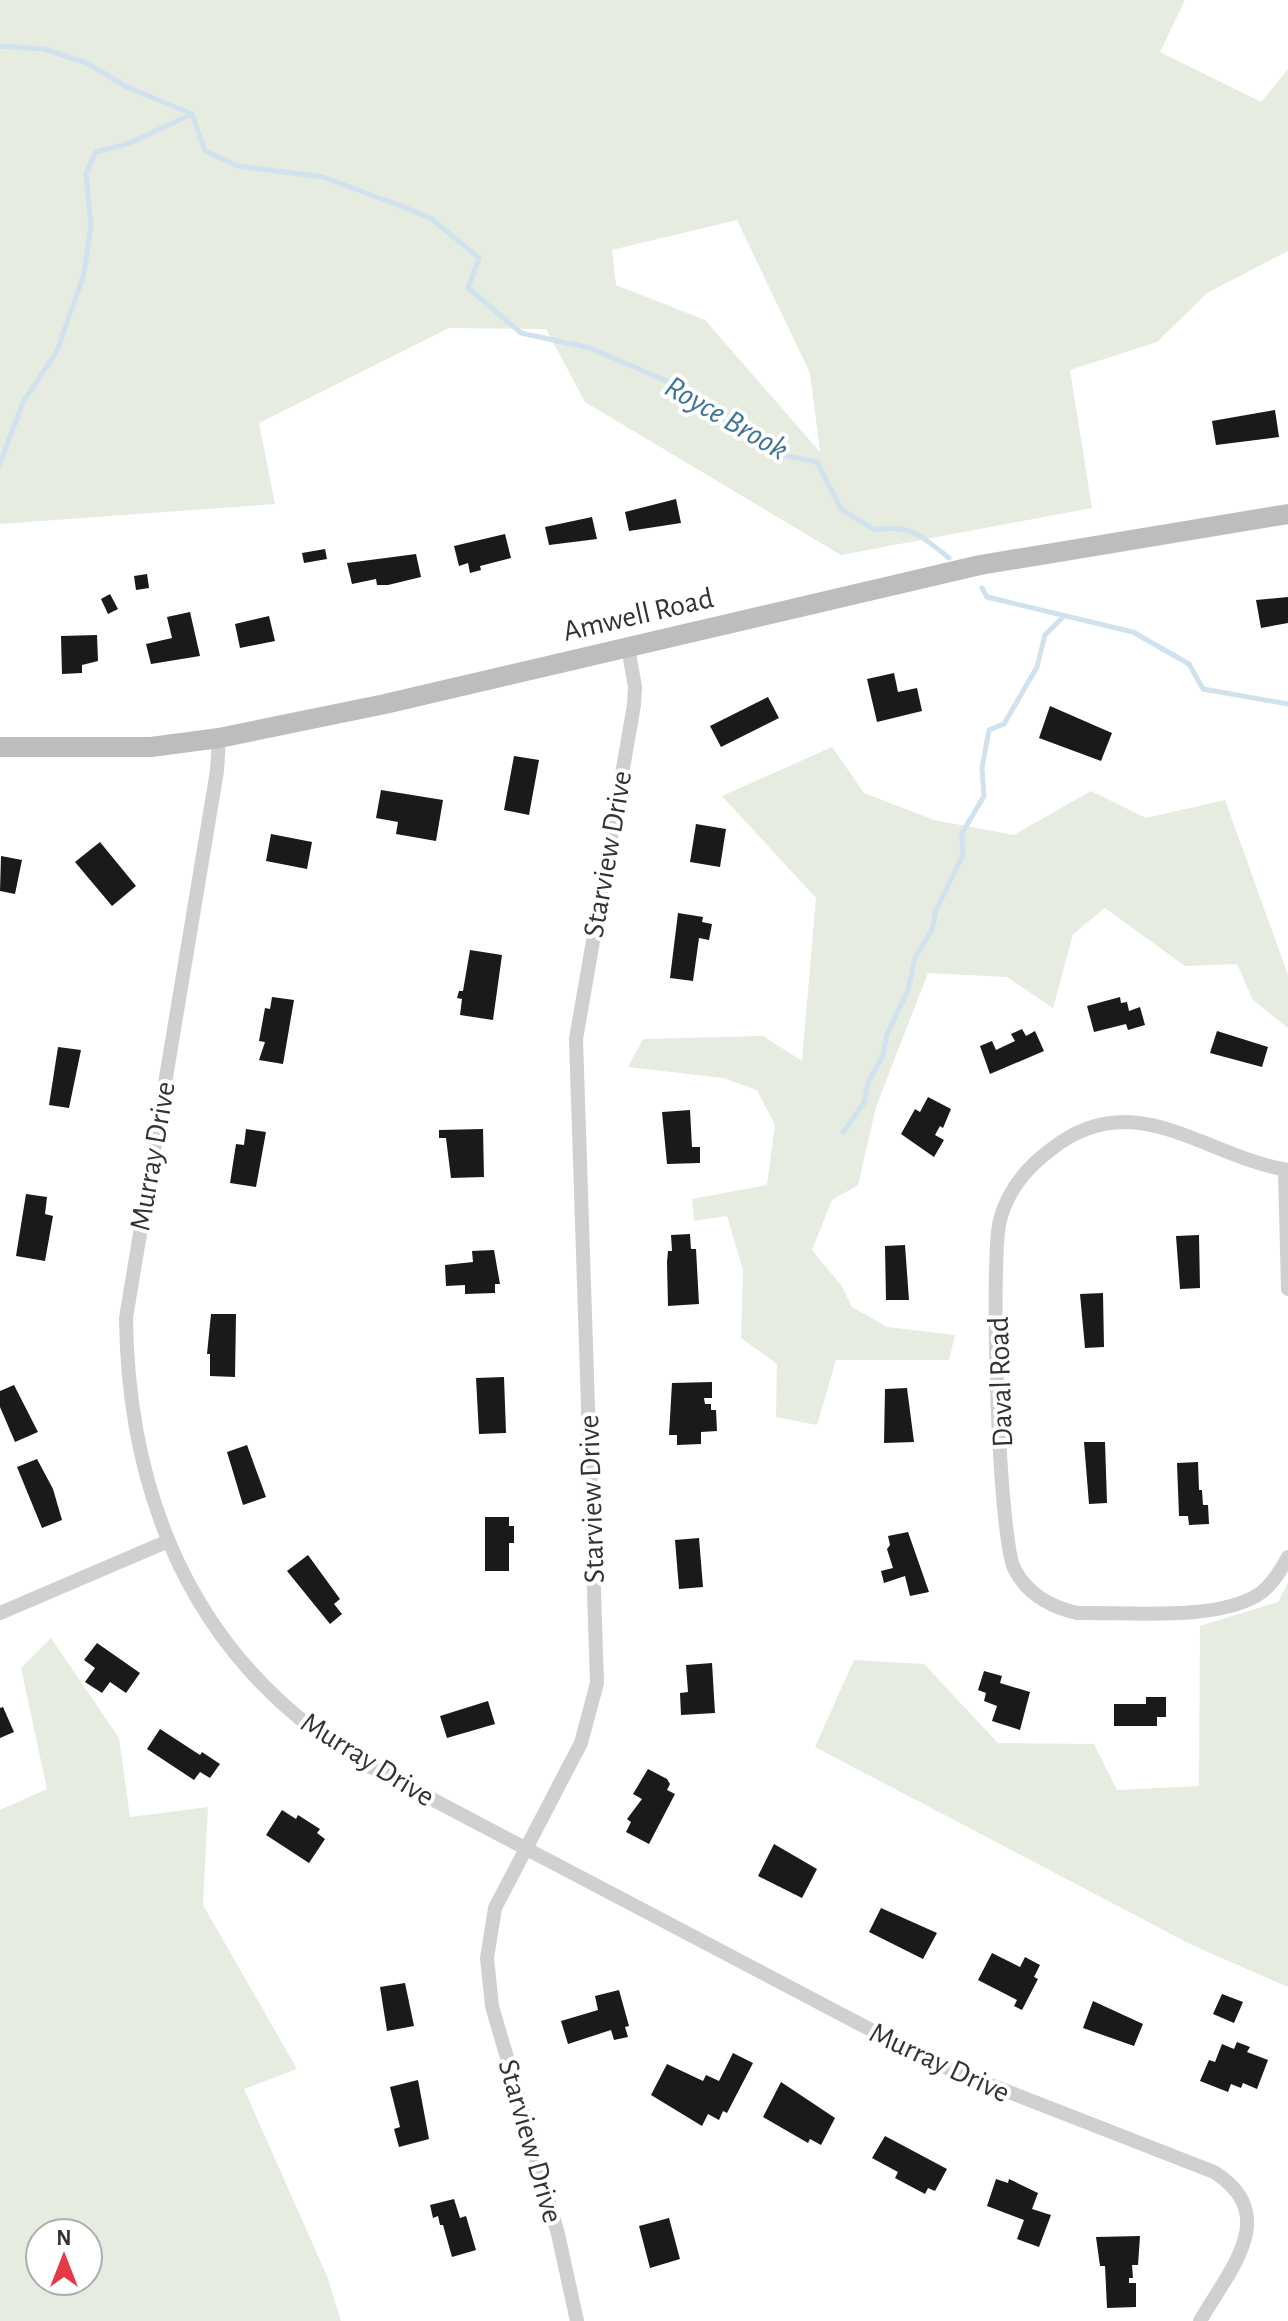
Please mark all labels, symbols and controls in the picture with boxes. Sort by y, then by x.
water label: Royce Brook [659,370,794,466]
street label: Amwell Road [560,583,716,647]
street label: Starview Drive [579,768,637,940]
street label: Murray Drive [125,1079,181,1233]
street label: Daval Road [984,1316,1018,1448]
street label: Starview Drive [574,1414,610,1584]
street label: Murray Drive [296,1707,439,1813]
street label: Murray Drive [865,2017,1014,2108]
street label: Starview Drive [492,2056,568,2226]
north arrow [24,2217,104,2297]
text: N [56,2227,72,2249]

